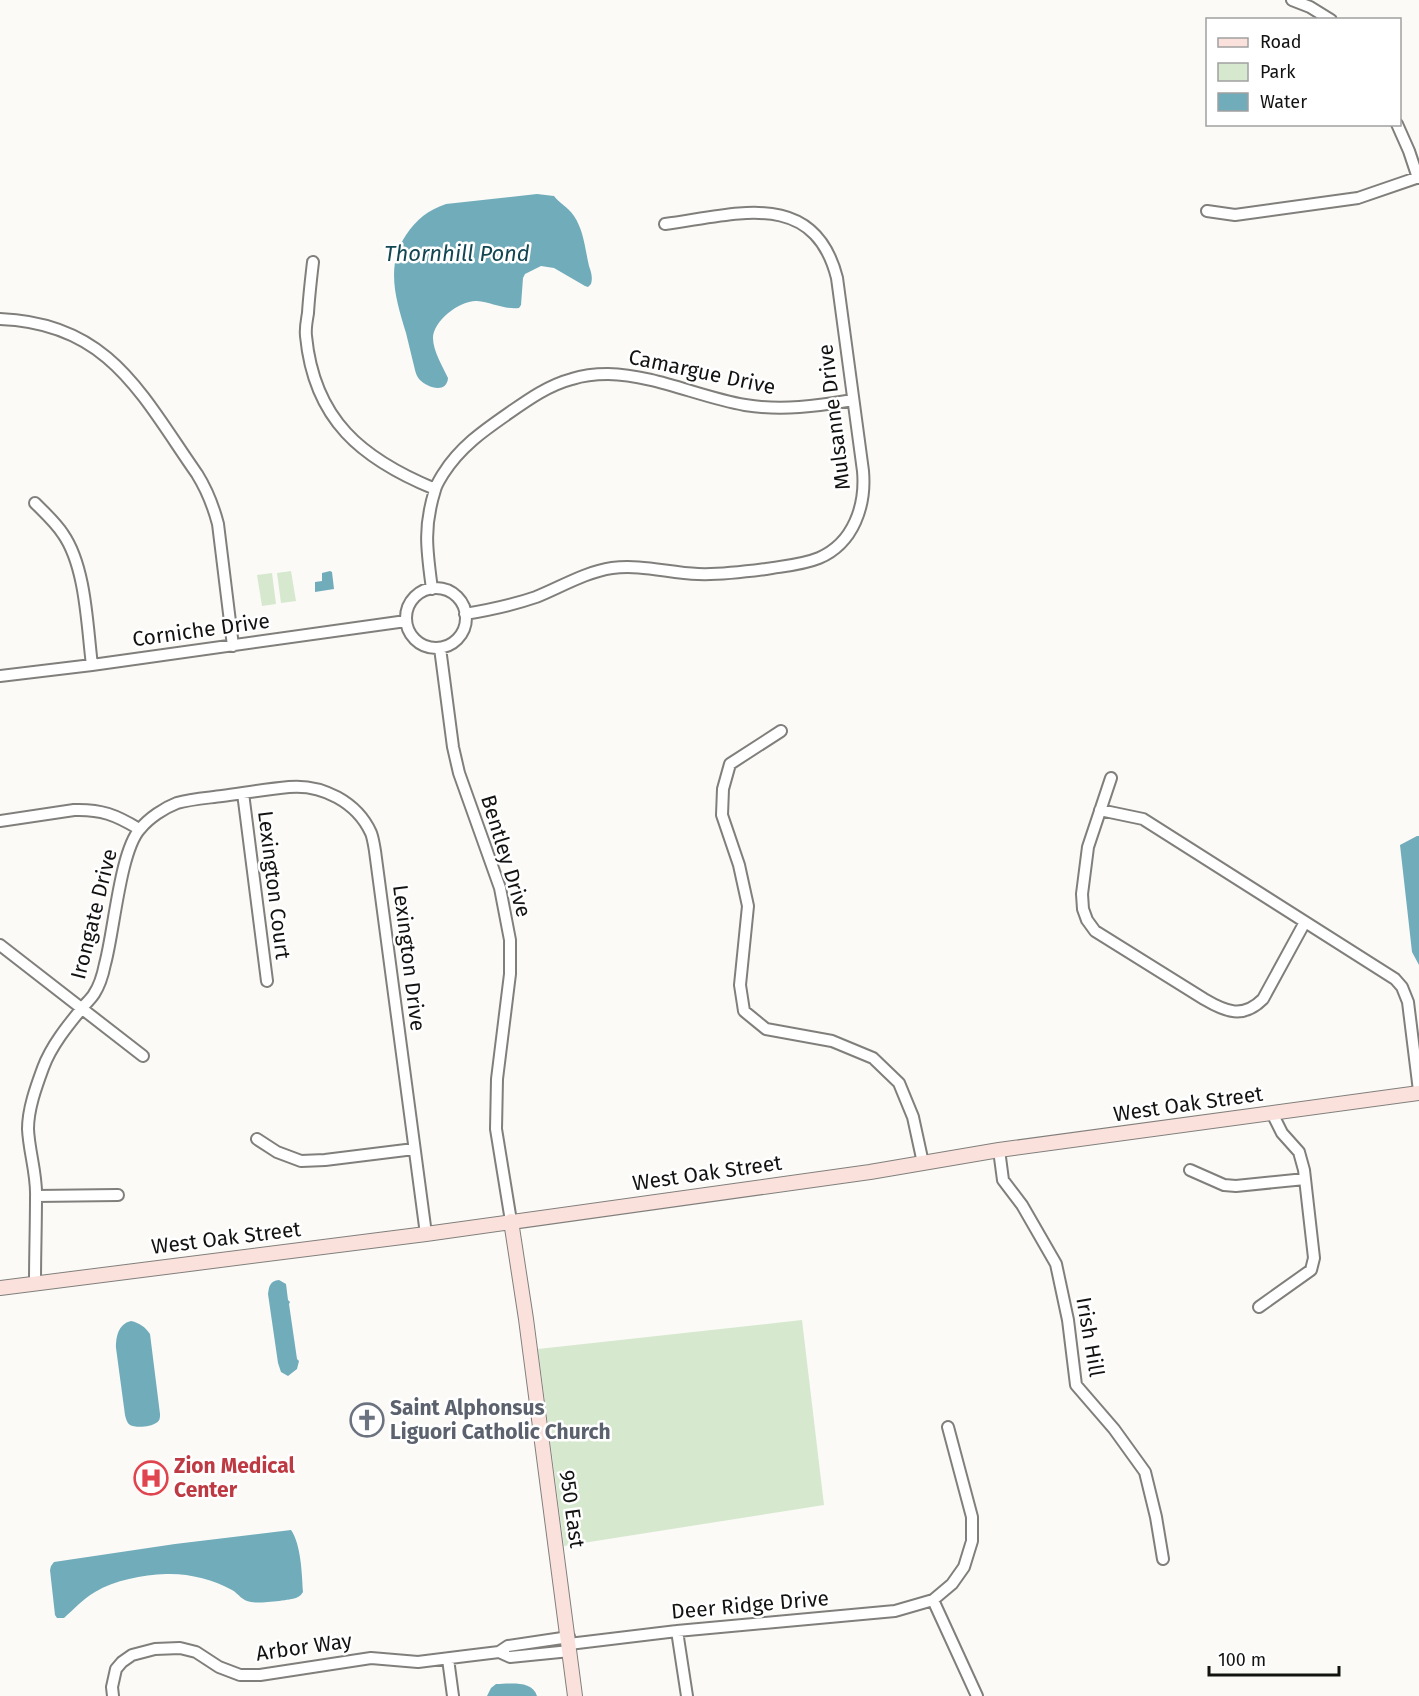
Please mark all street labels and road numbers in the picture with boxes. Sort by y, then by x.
street label: Mulsanne Drive [812,343,856,491]
street label: Camargue Drive [626,344,778,400]
street label: Corniche Drive [131,607,271,653]
street label: Bentley Drive [475,792,537,920]
street label: Lexington Court [252,809,296,961]
street label: Irongate Drive [65,846,123,982]
street label: Lexington Drive [387,883,431,1033]
street label: West Oak Street [1112,1081,1265,1127]
street label: West Oak Street [631,1150,784,1196]
street label: West Oak Street [150,1216,303,1260]
street label: Irish Hill [1070,1295,1110,1379]
street label: 950 East [554,1468,590,1550]
street label: Deer Ridge Drive [670,1585,830,1625]
street label: Arbor Way [254,1627,354,1667]

